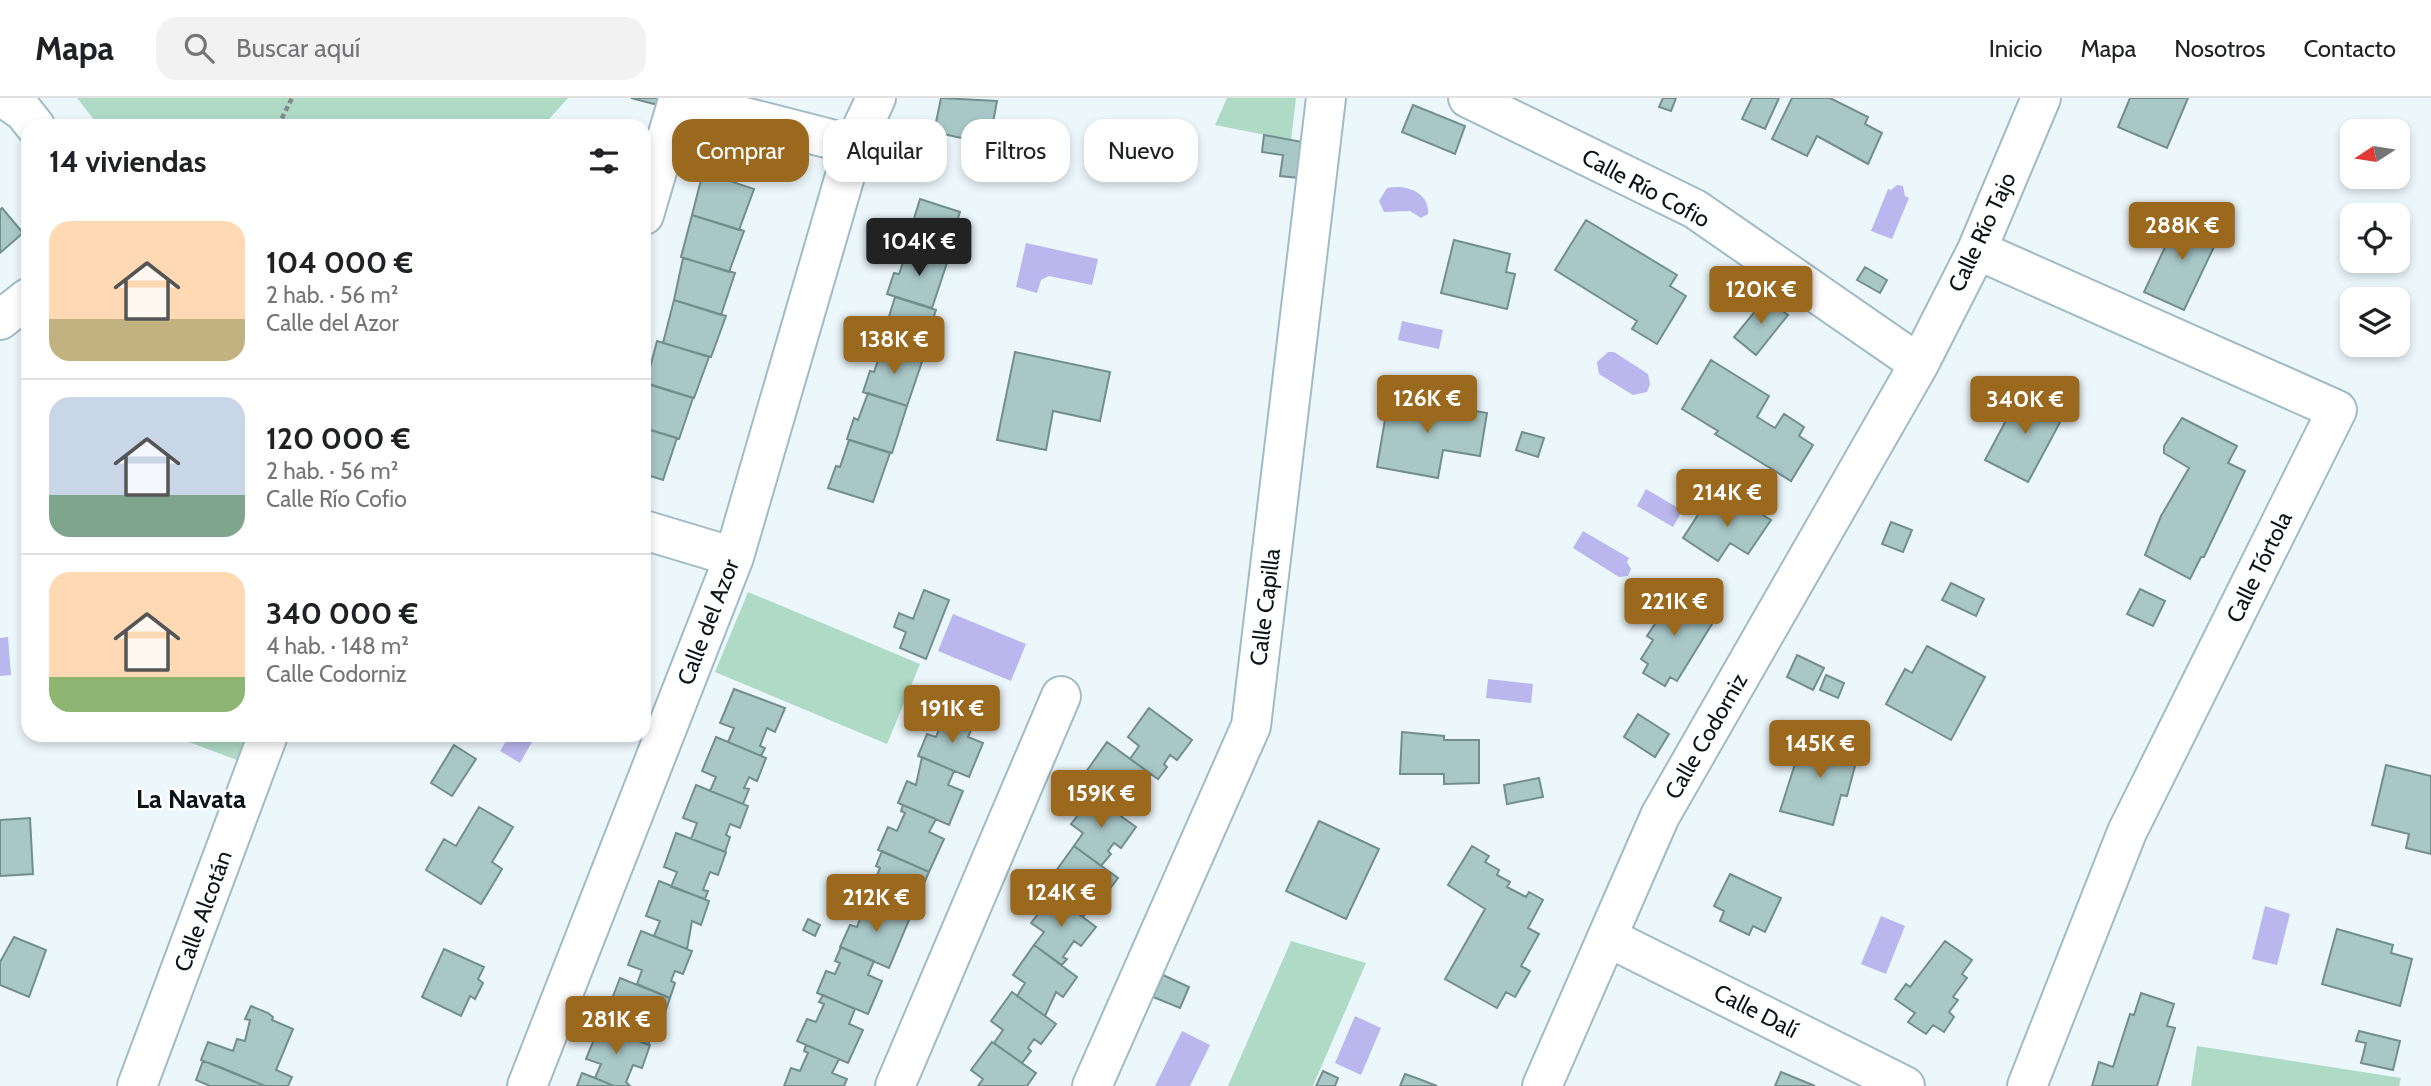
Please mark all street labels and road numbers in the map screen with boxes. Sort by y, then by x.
street label: Calle Río Cofio [1577,143,1715,233]
street label: Calle Río Tajo [1942,168,2022,296]
street label: Calle Tórtola [2220,507,2298,627]
street label: Calle Capilla [1244,547,1286,667]
street label: Calle del Azor [671,554,745,689]
street label: Calle Codorniz [1659,668,1753,804]
street label: Calle Alcotán [168,847,238,975]
street label: Calle Dalí [1709,978,1803,1044]

